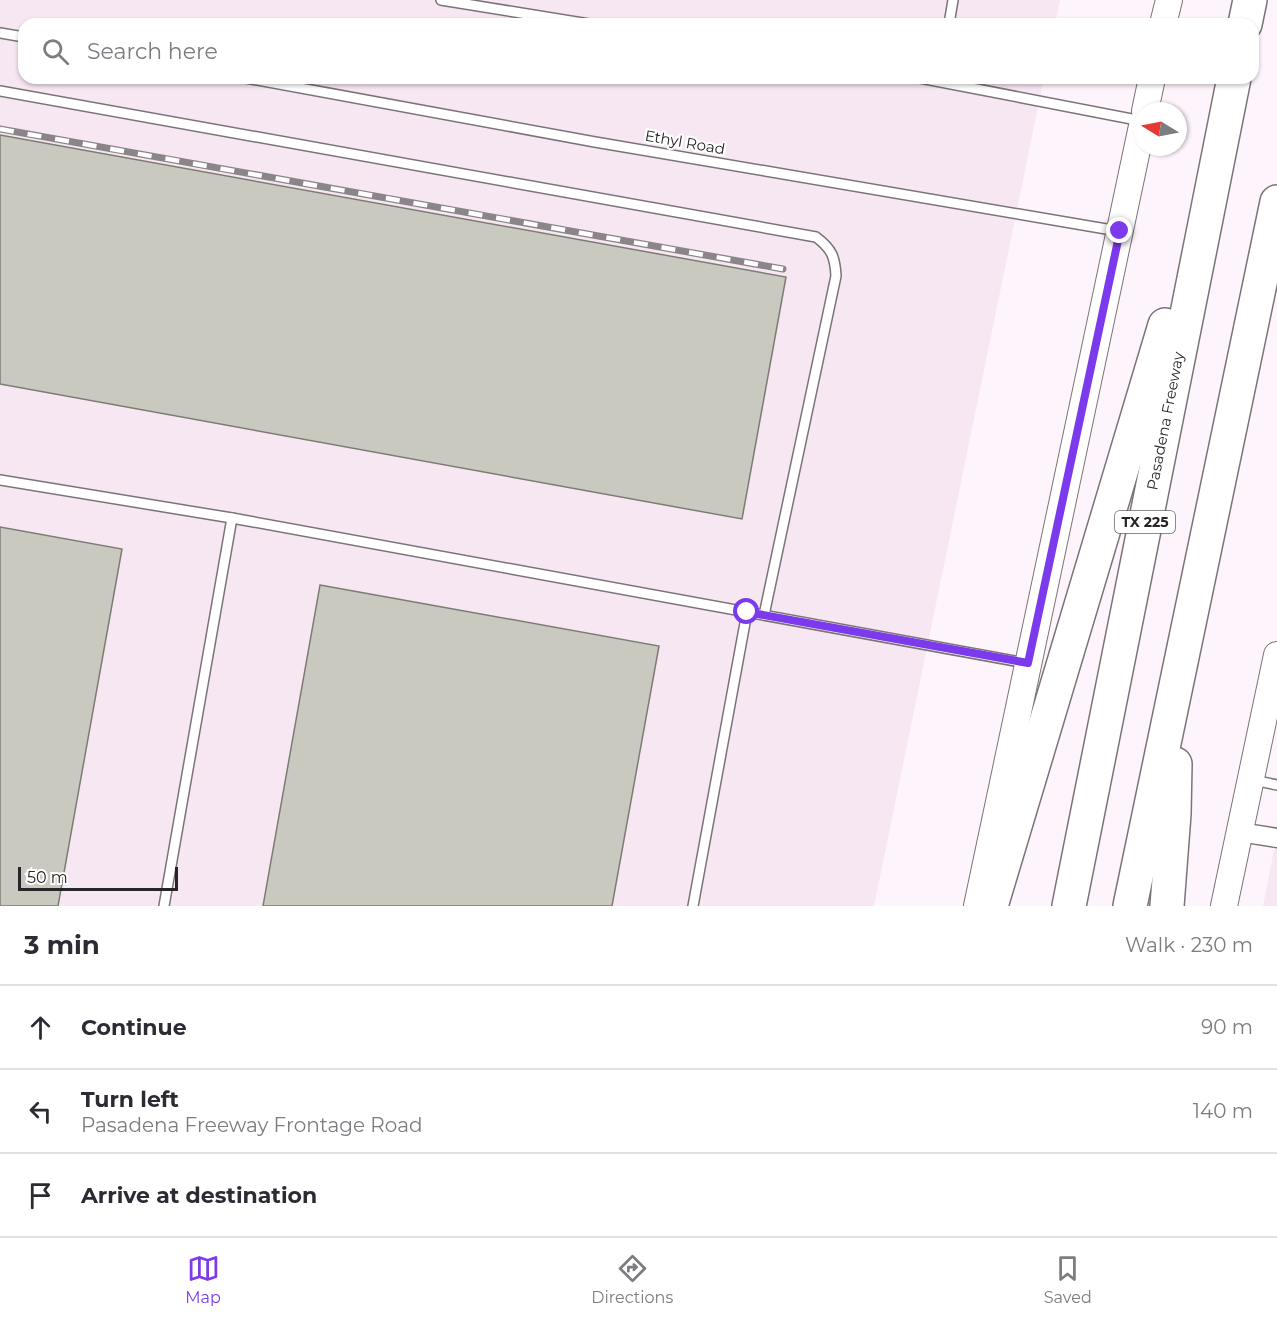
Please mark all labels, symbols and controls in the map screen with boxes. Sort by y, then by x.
search box [18,18,1259,84]
icon: search [39,35,72,68]
text: Search here [87,38,218,65]
north arrow [1133,102,1187,156]
street label: Ethyl Road [643,126,727,158]
route end [1106,217,1132,243]
street label: Pasadena Freeway [1142,349,1188,492]
road number: TX 225 [1115,511,1175,533]
route start [733,598,759,624]
scale bar [18,864,178,892]
text: 50 m [27,868,68,887]
text: 3 min [24,929,100,961]
text: Walk · 230 m [1125,933,1253,957]
icon: ahead [24,1011,57,1044]
text: Continue [81,1014,187,1041]
text: 90 m [1201,1015,1253,1039]
text: Turn left [81,1086,179,1113]
icon: left [24,1095,57,1128]
text: 140 m [1193,1099,1253,1123]
text: Pasadena Freeway Frontage Road [81,1113,423,1137]
icon: arrive [24,1179,57,1212]
text: Arrive at destination [81,1182,317,1209]
tab: Map [185,1252,221,1307]
tab: Directions [591,1252,673,1307]
tab: Saved [1044,1252,1092,1307]

